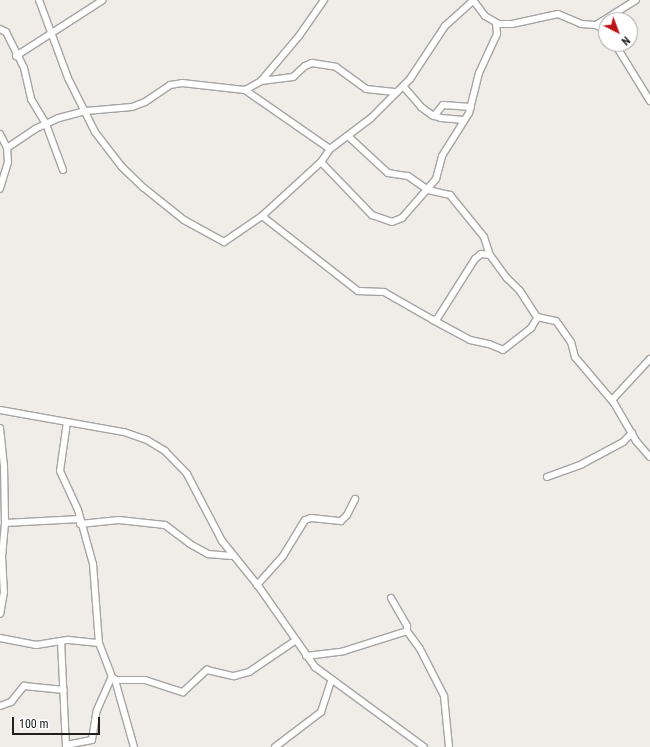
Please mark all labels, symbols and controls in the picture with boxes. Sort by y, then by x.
north arrow [598,12,638,52]
text: N [619,33,633,48]
scale bar [14,709,102,735]
text: 100 m [19,717,49,731]

